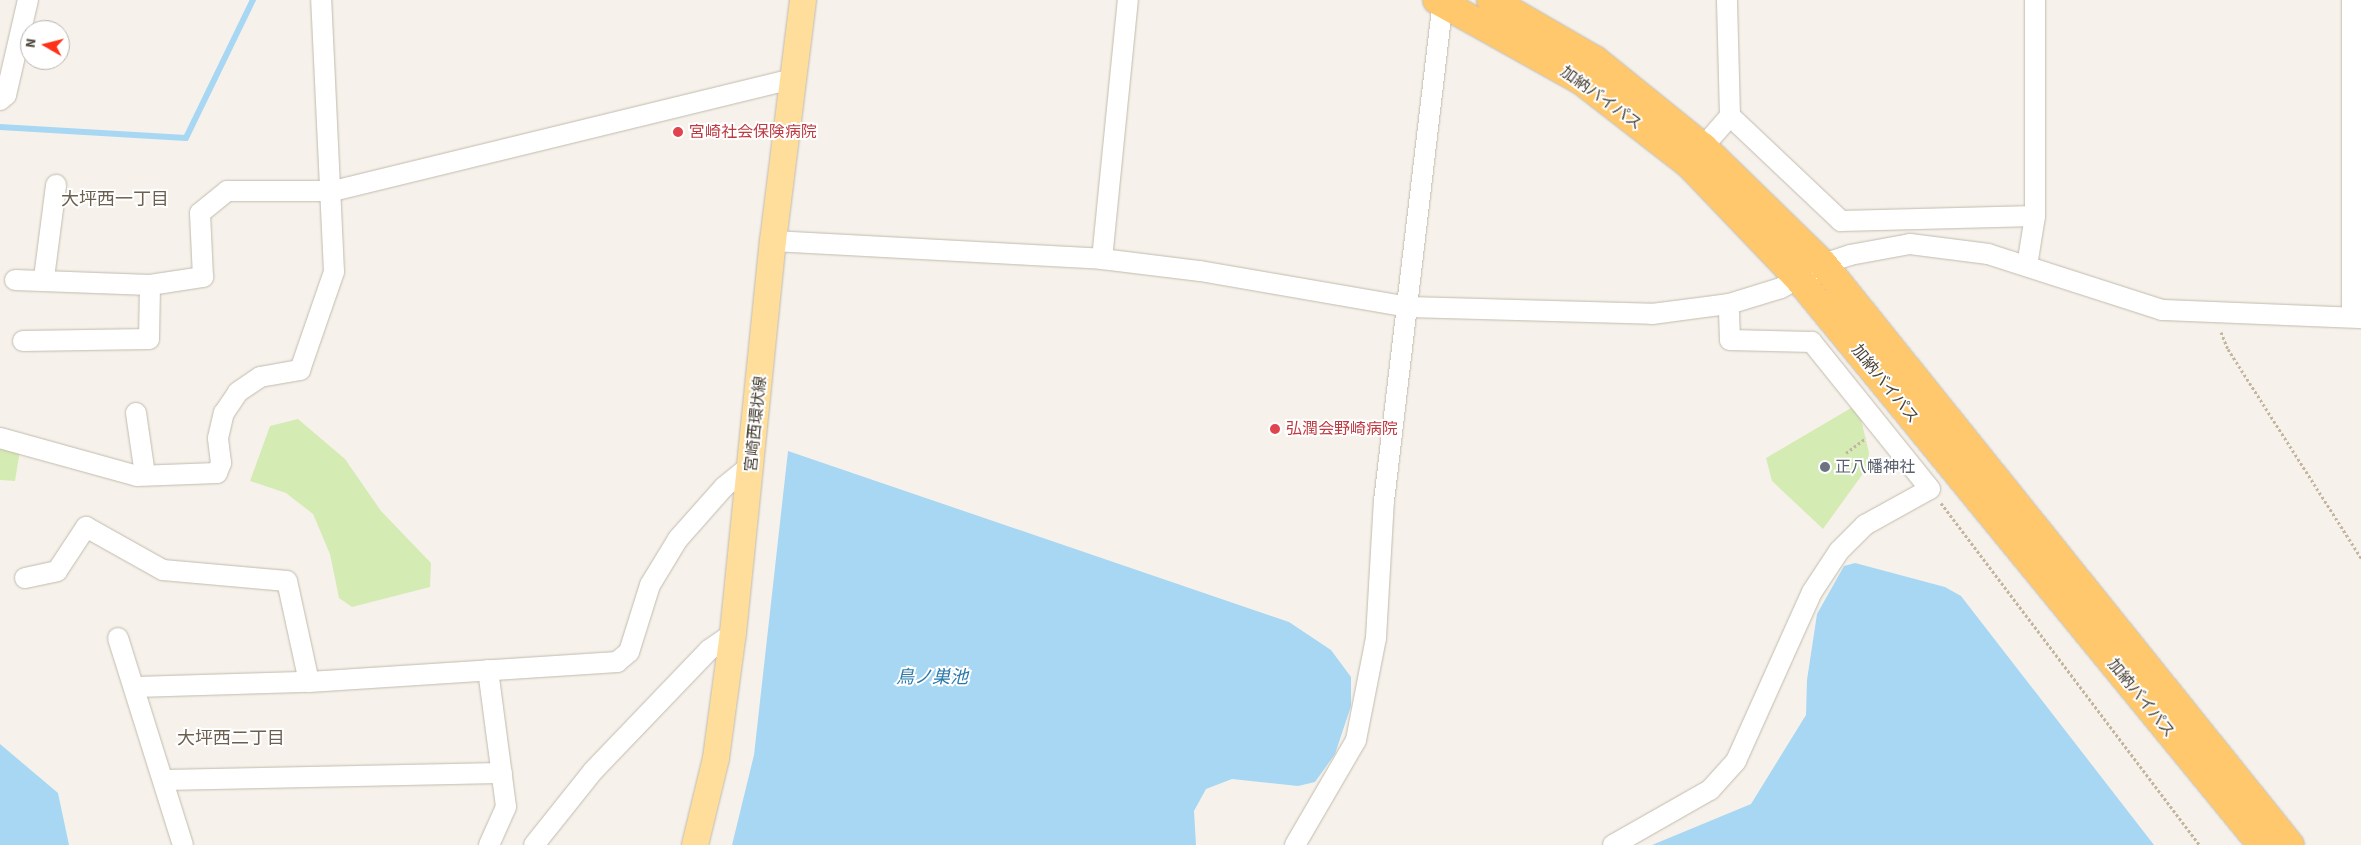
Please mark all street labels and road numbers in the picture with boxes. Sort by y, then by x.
street label: 加納バイパス [1557,62,1645,134]
street label: 加納バイパス [1847,341,1923,427]
street label: 宮崎西環状線 [741,375,771,473]
street label: 加納バイパス [2103,655,2179,741]

